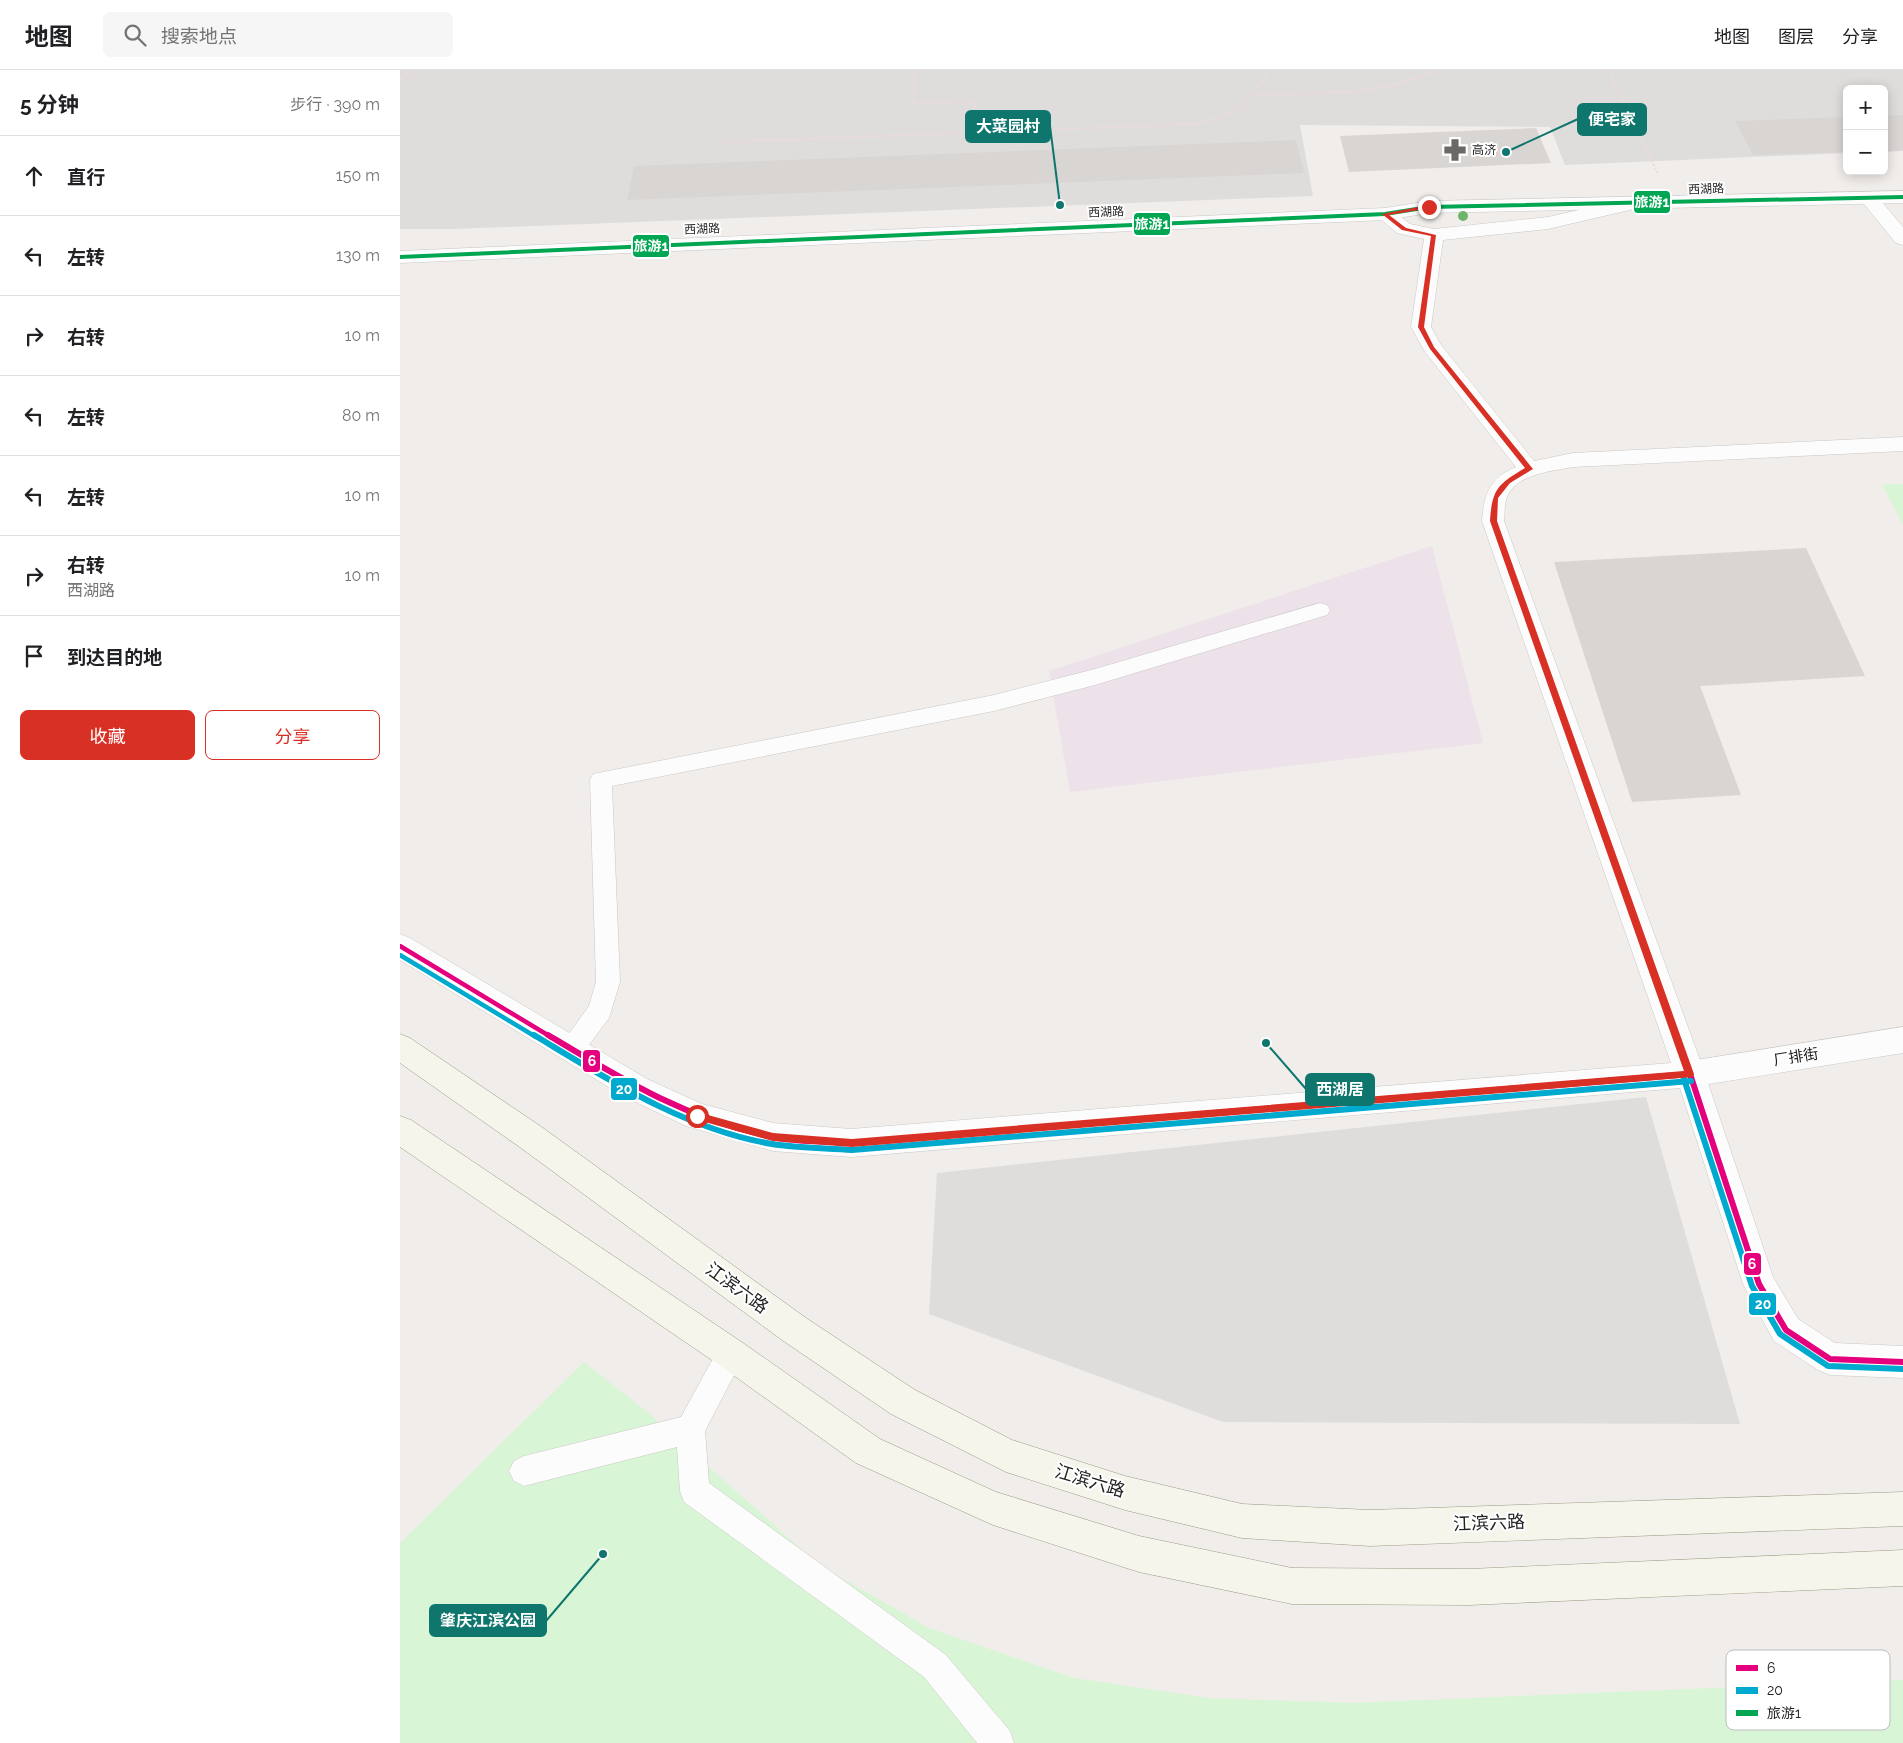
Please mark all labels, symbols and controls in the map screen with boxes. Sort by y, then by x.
search box [103,12,453,57]
icon: search [121,21,149,49]
text: 地图 [25,22,73,51]
text: 搜索地点 [161,25,237,47]
text: 地图 [1714,26,1750,47]
text: 图层 [1778,26,1814,47]
text: 分享 [1842,26,1878,47]
map controls [1843,85,1888,175]
button: + [1843,85,1888,130]
text: 5 分钟 [20,92,79,117]
text: 步行 · 390 m [290,95,380,114]
callout: 便宅家 [1578,104,1646,135]
text: 便宅家 [1588,110,1636,129]
callout: 大菜园村 [966,111,1050,142]
text: 大菜园村 [976,117,1040,136]
button: − [1843,130,1888,175]
pharmacy icon: 高济 [1442,137,1468,163]
place label: 高济 [1472,143,1496,157]
icon: ahead [20,162,48,190]
text: 直行 [67,166,105,188]
text: 150 m [336,166,380,185]
street label: 西湖路 [1688,181,1724,197]
line badge: 旅游1 [1633,190,1671,214]
text: 旅游1 [1635,194,1670,210]
route end [1418,196,1441,219]
street label: 西湖路 [1088,204,1124,220]
line badge: 旅游1 [1133,212,1171,236]
text: 旅游1 [1135,216,1170,232]
street label: 西湖路 [684,221,720,237]
line badge: 旅游1 [632,234,670,258]
text: 旅游1 [634,238,669,254]
icon: left [20,242,48,270]
text: 左转 [67,246,105,268]
text: 130 m [336,246,380,265]
icon: right [20,322,48,350]
text: 右转 [67,326,105,348]
text: 10 m [345,326,380,345]
icon: left [20,402,48,430]
text: 左转 [67,406,105,428]
text: 80 m [342,406,380,425]
icon: left [20,482,48,510]
text: 左转 [67,486,105,508]
text: 10 m [345,486,380,505]
text: 右转 [67,554,105,576]
icon: right [20,562,48,590]
text: 10 m [345,566,380,585]
text: 西湖路 [67,581,115,600]
icon: arrive [20,642,48,670]
text: 到达目的地 [67,646,162,668]
button: 收藏 [20,710,195,760]
button: 分享 [205,710,380,760]
street label: 厂排街 [1772,1045,1820,1069]
line badge: 6 [582,1049,601,1073]
text: 6 [588,1053,596,1069]
callout: 西湖居 [1306,1074,1374,1105]
line badge: 20 [610,1077,638,1101]
text: 西湖居 [1316,1080,1364,1099]
text: 20 [616,1081,632,1097]
route start [686,1105,709,1128]
line badge: 6 [1743,1252,1762,1276]
text: 6 [1748,1256,1756,1272]
street label: 江滨六路 [702,1258,773,1317]
line badge: 20 [1748,1292,1777,1316]
text: 20 [1755,1296,1771,1312]
street label: 江滨六路 [1053,1460,1128,1501]
street label: 江滨六路 [1453,1511,1525,1534]
callout: 肇庆江滨公园 [430,1605,546,1636]
text: 肇庆江滨公园 [440,1611,536,1630]
legend [1726,1650,1890,1730]
text: 6 [1767,1660,1775,1676]
text: 20 [1767,1682,1783,1698]
text: 旅游1 [1767,1705,1801,1721]

